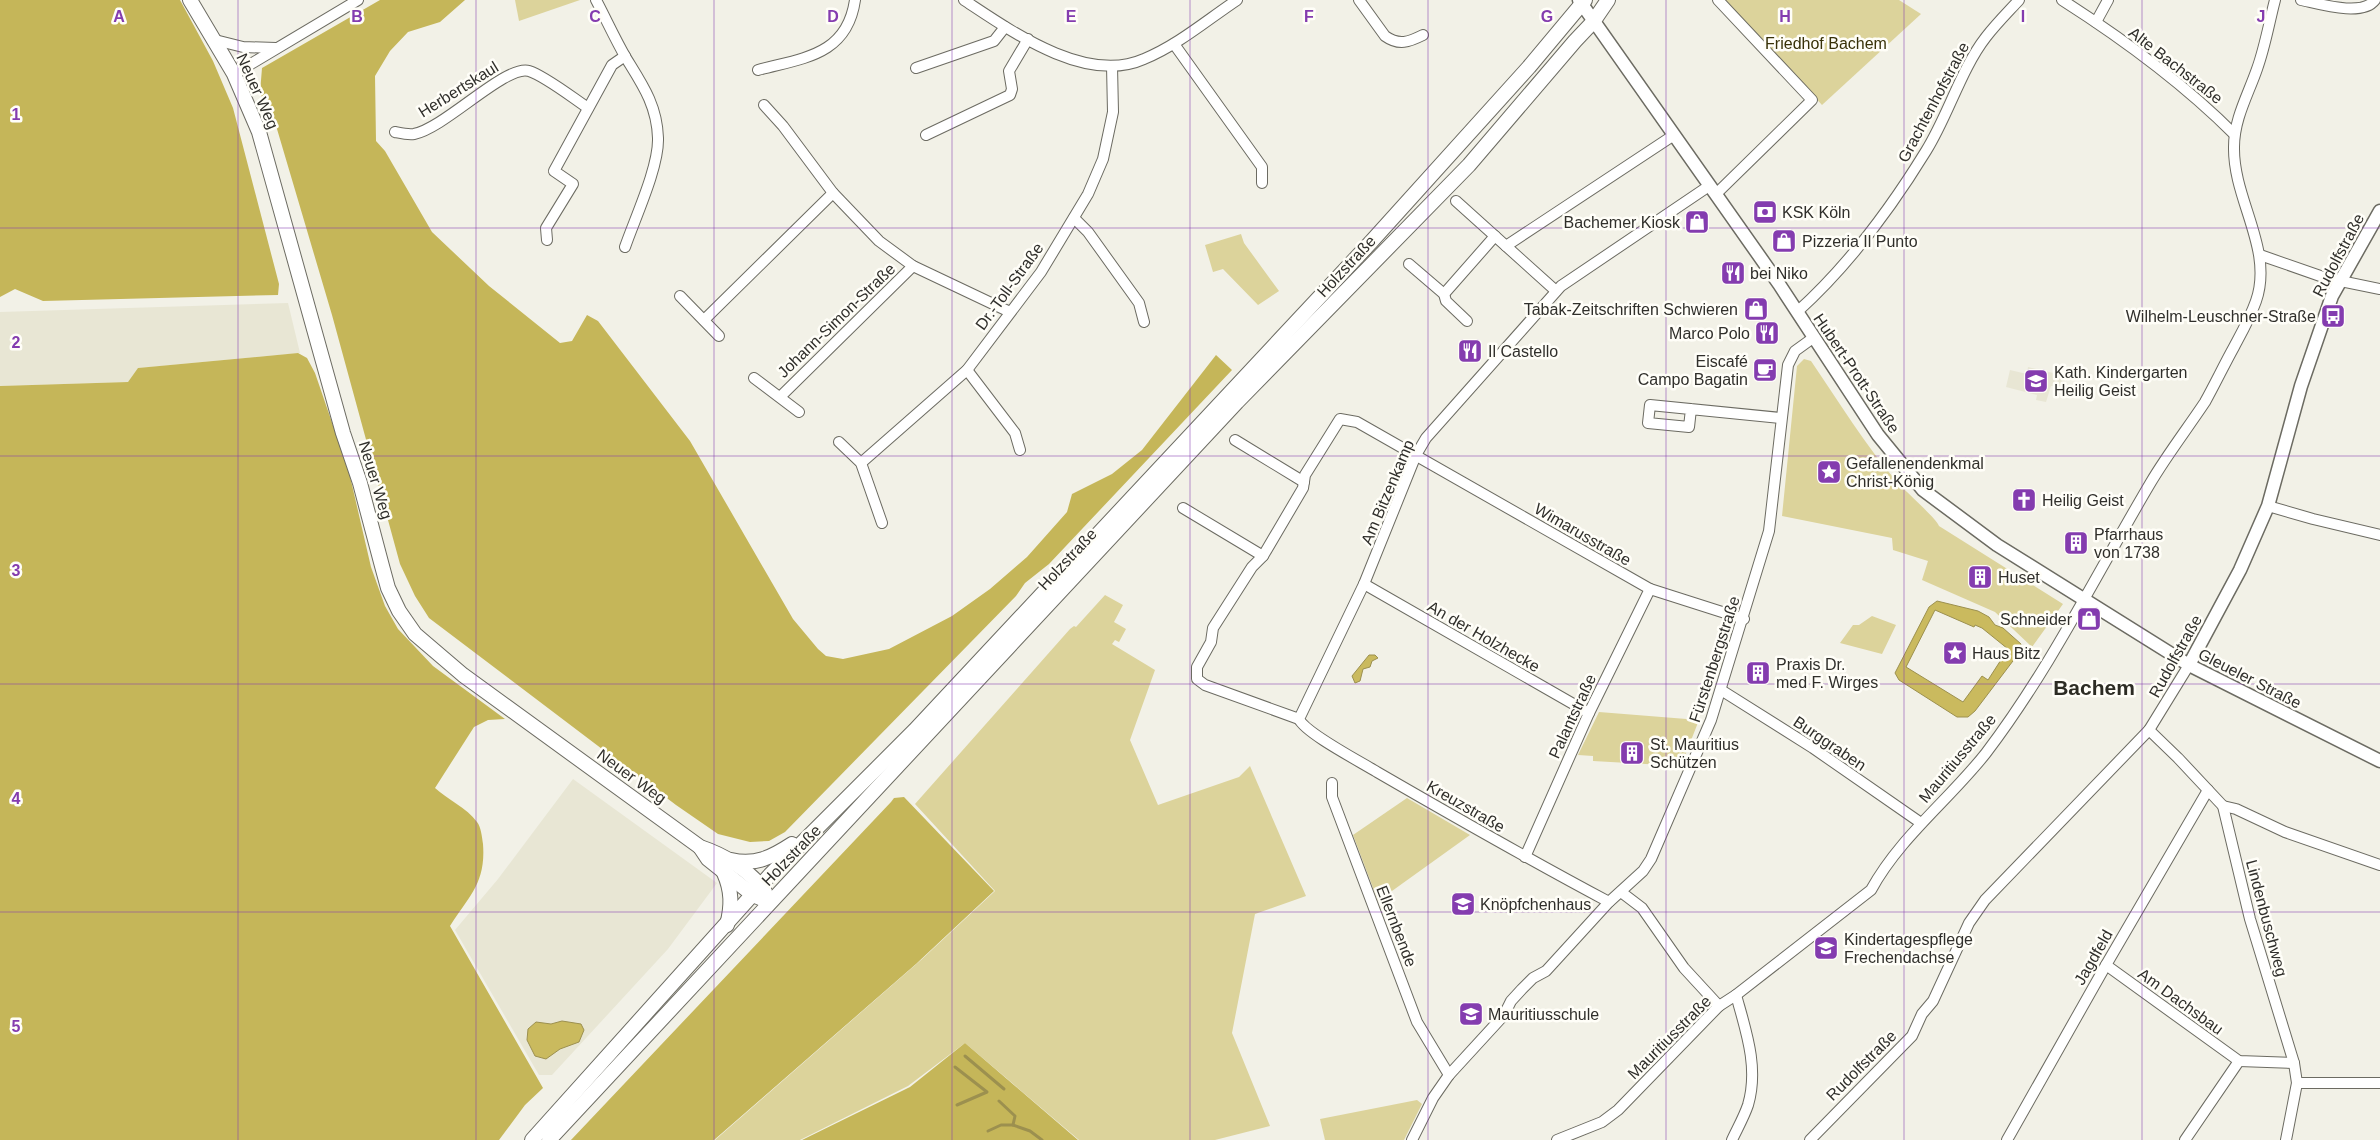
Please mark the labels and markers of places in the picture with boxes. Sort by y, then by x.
bank icon: KSK Köln [1752,199,1778,225]
place label: KSK Köln [1782,204,1850,221]
shop icon: Bachemer Kiosk [1684,209,1710,235]
place label: Bachemer Kiosk [1564,214,1681,231]
shop icon: Pizzeria Il Punto [1771,228,1797,254]
place label: Pizzeria Il Punto [1802,233,1918,250]
restaurant icon: bei Niko [1720,260,1746,286]
place label: bei Niko [1750,265,1808,282]
shop icon: Tabak-Zeitschriften Schwieren [1743,296,1769,322]
place label: Tabak-Zeitschriften Schwieren [1524,301,1738,318]
bus stop icon: Wilhelm-Leuschner-Straße [2320,303,2346,329]
place label: Wilhelm-Leuschner-Straße [2126,308,2316,325]
restaurant icon: Marco Polo [1754,320,1780,346]
place label: Marco Polo [1669,325,1750,342]
restaurant icon: Il Castello [1457,338,1483,364]
place label: Il Castello [1488,343,1558,360]
place label: Eiscafé Campo Bagatin [1638,353,1748,388]
cafe icon: Eiscafé Campo Bagatin [1752,357,1778,383]
place label: Kath. Kindergarten Heilig Geist [2054,364,2187,399]
school or university icon: Kath. Kindergarten Heilig Geist [2023,368,2049,394]
place label: Gefallenendenkmal Christ-König [1846,455,1984,490]
place icon: Gefallenendenkmal Christ-König [1816,459,1842,485]
church icon: Heilig Geist [2011,487,2037,513]
place label: Heilig Geist [2042,492,2124,509]
place label: Pfarrhaus von 1738 [2094,526,2163,561]
building icon: Pfarrhaus von 1738 [2063,530,2089,556]
building icon: Huset [1967,564,1993,590]
place label: Huset [1998,569,2040,586]
shop icon: Schneider [2076,606,2102,632]
place label: Schneider [2000,611,2073,628]
place icon: Haus Bitz [1942,640,1968,666]
place label: Haus Bitz [1972,645,2040,662]
place label: Praxis Dr. med F. Wirges [1776,656,1878,691]
building icon: Praxis Dr. med F. Wirges [1745,660,1771,686]
place label: St. Mauritius Schützen [1650,736,1739,771]
building icon: St. Mauritius Schützen [1619,740,1645,766]
school or university icon: Knöpfchenhaus [1450,891,1476,917]
place label: Knöpfchenhaus [1480,896,1591,913]
place label: Kindertagespflege Frechendachse [1844,931,1973,966]
school or university icon: Kindertagespflege Frechendachse [1813,935,1839,961]
school or university icon: Mauritiusschule [1458,1001,1484,1027]
place label: Mauritiusschule [1488,1006,1599,1023]

